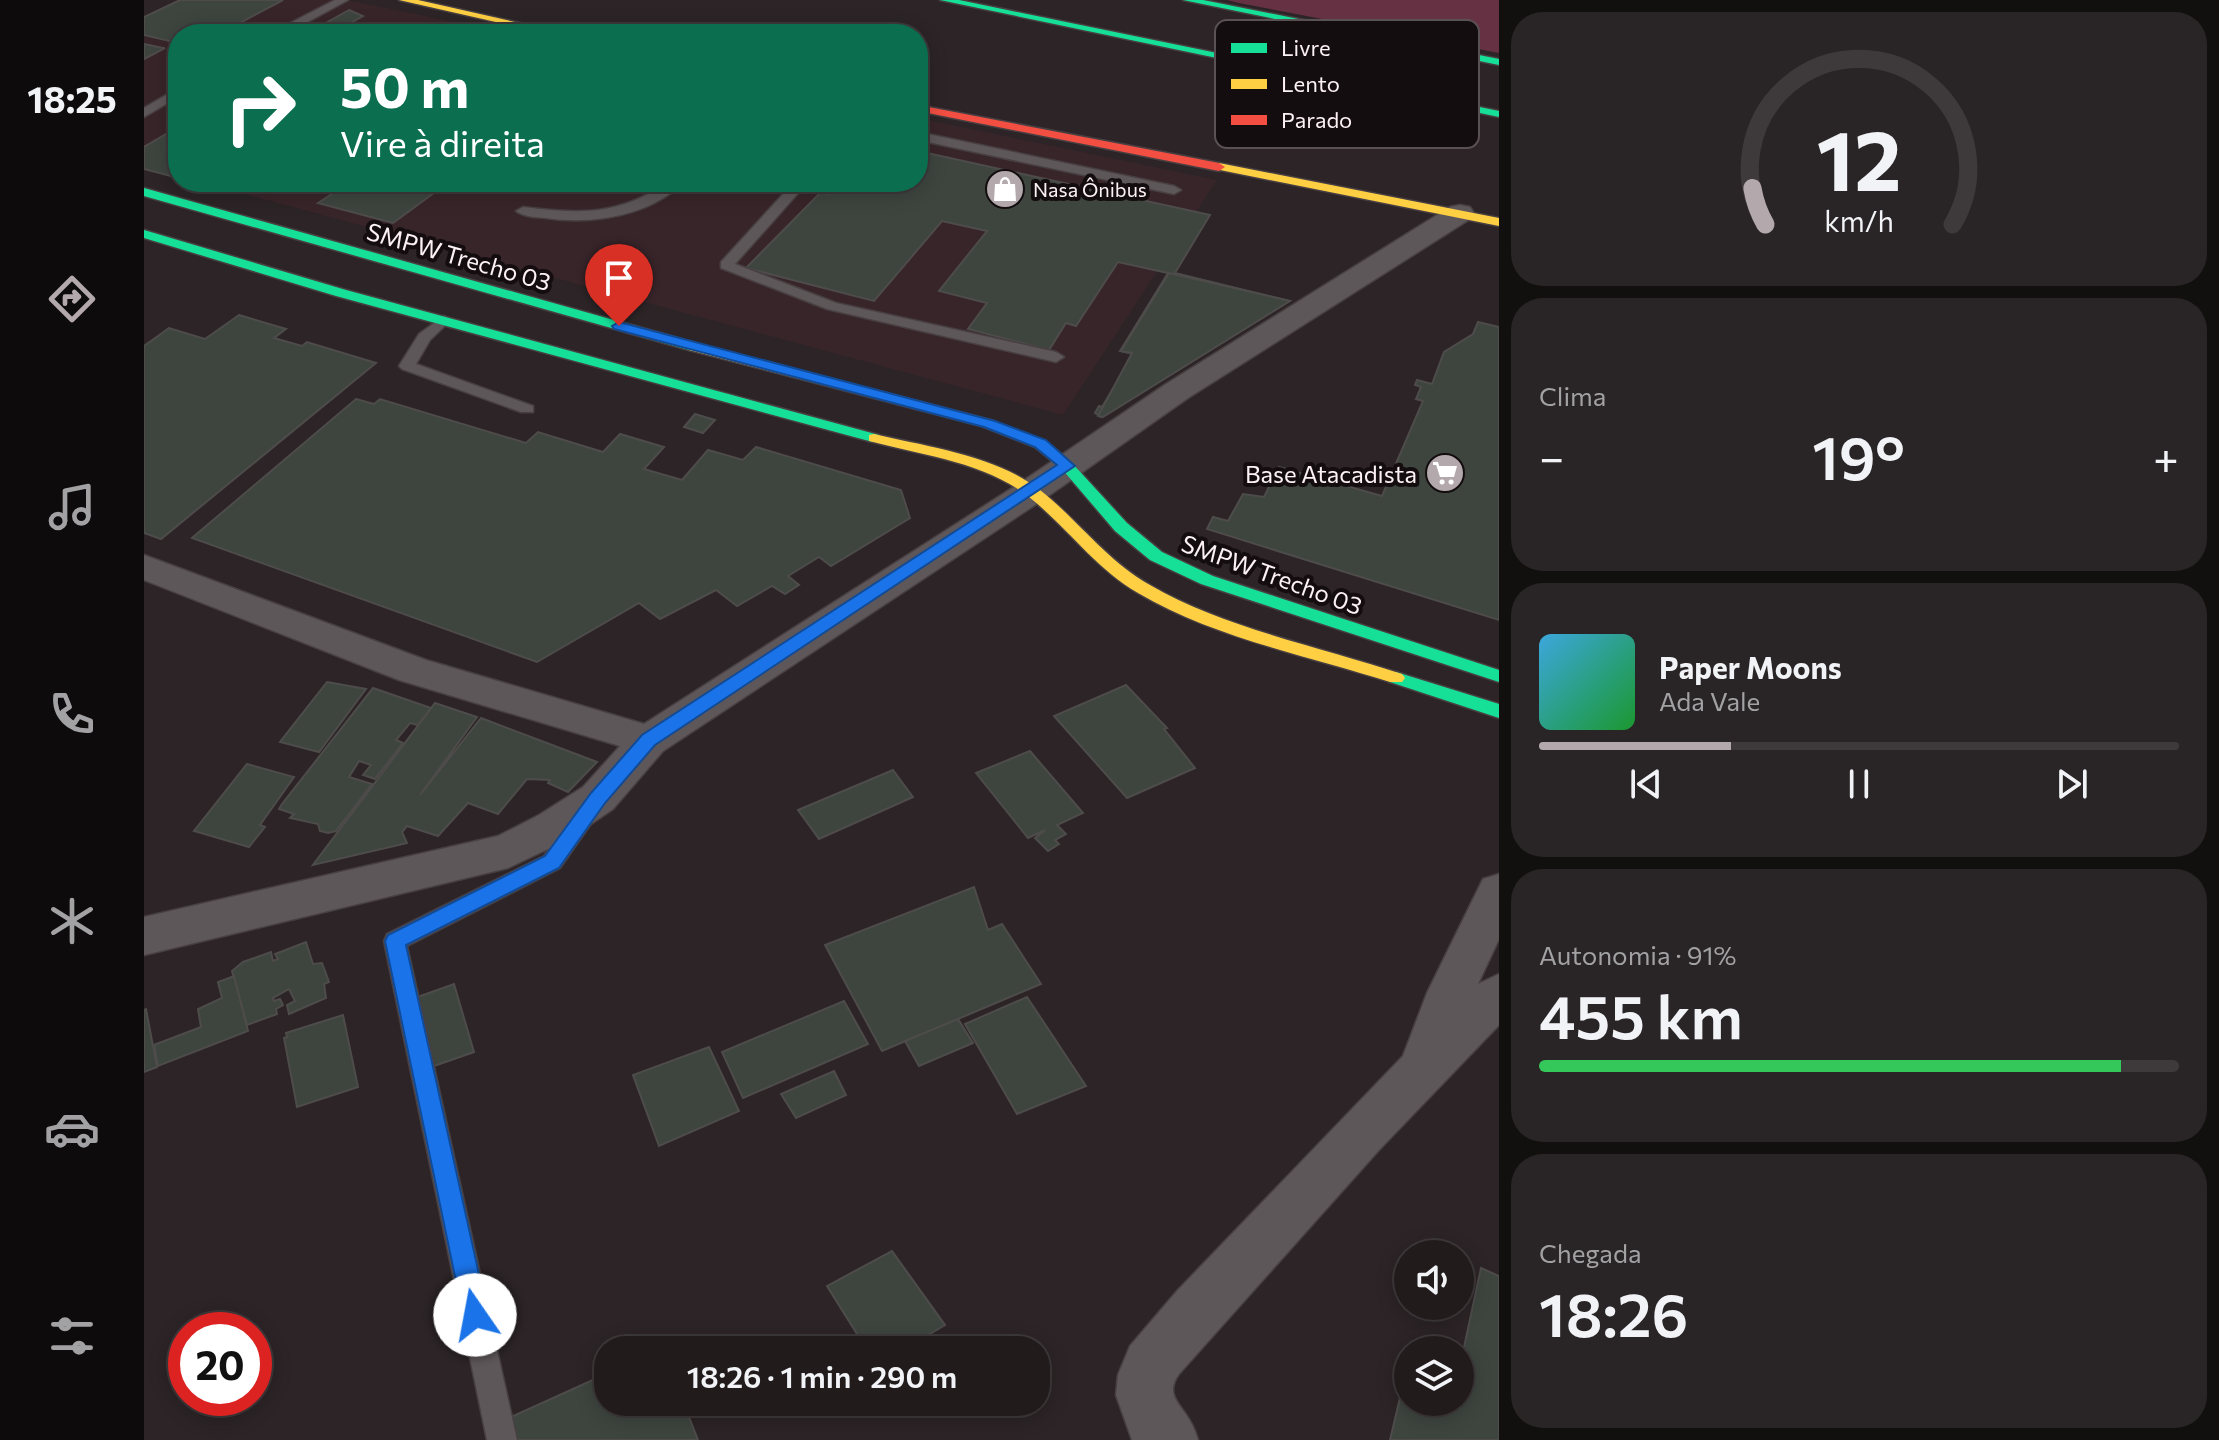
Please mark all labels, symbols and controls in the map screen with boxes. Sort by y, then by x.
legend [1215,20,1479,148]
text: Livre [1281,34,1331,61]
text: 50 m [340,51,469,120]
icon: right [208,56,312,160]
text: Lento [1281,70,1340,97]
text: 18:25 [27,76,117,120]
text: 12 [1817,105,1901,207]
text: Parado [1281,106,1352,133]
text: Vire à direita [340,120,545,164]
shop icon: Nasa Ônibus [984,168,1026,210]
place label: Nasa Ônibus [1033,177,1147,201]
text: km/h [1824,203,1894,238]
street label: SMPW Trecho 03 [364,216,554,296]
pin [585,244,653,326]
icon: arrive [597,256,641,300]
icon: directions [44,271,100,327]
text: Clima [1539,380,1606,411]
text: 19° [1812,419,1905,492]
text: − [1539,429,1564,483]
text: + [2153,429,2179,483]
supermarket icon: Base Atacadista [1424,452,1466,494]
place label: Base Atacadista [1245,459,1417,488]
icon: music [44,479,100,535]
street label: SMPW Trecho 03 [1178,528,1366,620]
text: Paper Moons [1659,648,1842,685]
text: Ada Vale [1659,685,1760,716]
icon: phone [44,686,100,742]
icon: previous [1624,762,1668,806]
icon: pause [1837,762,1881,806]
icon: next [2050,762,2094,806]
icon: climate [44,893,100,949]
text: Autonomia · 91% [1539,939,1737,970]
text: 455 km [1539,978,1743,1051]
icon: car [44,1101,100,1157]
text: Chegada [1539,1237,1642,1268]
map controls [1394,1240,1474,1416]
button: sound [1394,1240,1474,1320]
position arrow [433,1273,517,1357]
text: 18:26 [1539,1276,1688,1349]
icon: filters [44,1308,100,1364]
speed limit sign: 20 [168,1312,272,1416]
button: layers [1394,1336,1474,1416]
text: 18:26 · 1 min · 290 m [687,1357,957,1394]

